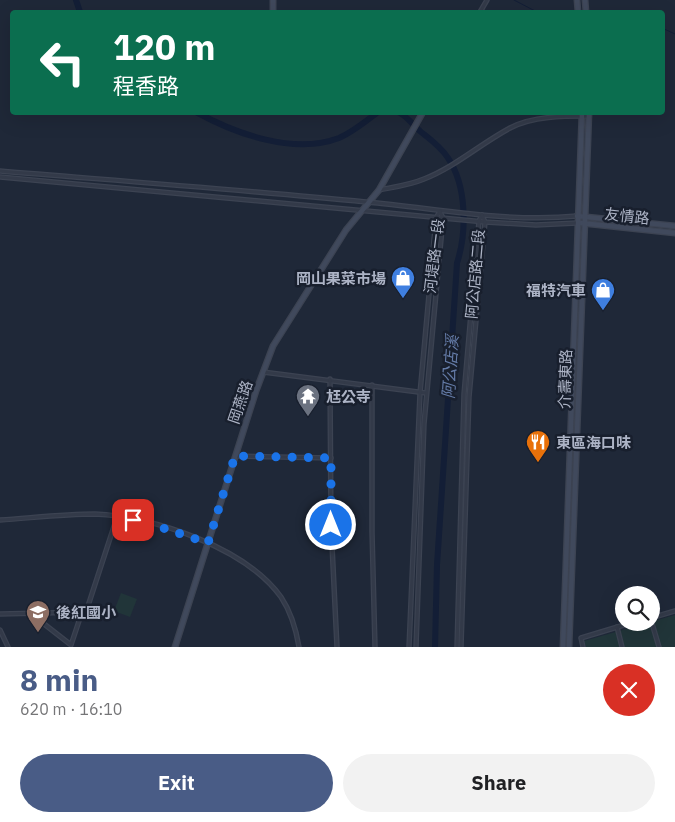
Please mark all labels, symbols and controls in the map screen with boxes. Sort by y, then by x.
text: 120 m [113,24,216,70]
icon: left [30,30,95,95]
text: 程香路 [113,71,179,100]
street label: 友情路 [604,204,650,228]
street label: 河堤路一段 [420,218,448,294]
street label: 阿公店路二段 [462,228,488,320]
shop icon: 岡山果菜市場 [390,265,416,299]
place label: 岡山果菜市場 [296,269,386,288]
shop icon: 福特汽車 [590,277,616,311]
place label: 福特汽車 [526,281,586,300]
water label: 阿公店溪 [438,332,462,400]
street label: 介壽東路 [554,349,576,409]
street label: 岡燕路 [224,378,256,426]
temple icon: 尪公寺 [295,383,321,417]
place label: 尪公寺 [326,387,371,406]
restaurant icon: 東區海口味 [525,429,551,463]
place label: 東區海口味 [556,433,631,452]
position arrow [304,498,356,550]
pin [112,499,154,541]
icon: arrive [119,506,147,534]
map controls [615,586,660,631]
button: search [615,586,660,631]
school or university icon: 後紅國小 [25,599,51,633]
place label: 後紅國小 [56,603,117,622]
text: 8 min [20,660,98,699]
button: close [603,664,655,716]
text: 620 m · 16:10 [20,699,122,719]
button: Exit [20,754,333,812]
button: Share [343,754,655,812]

